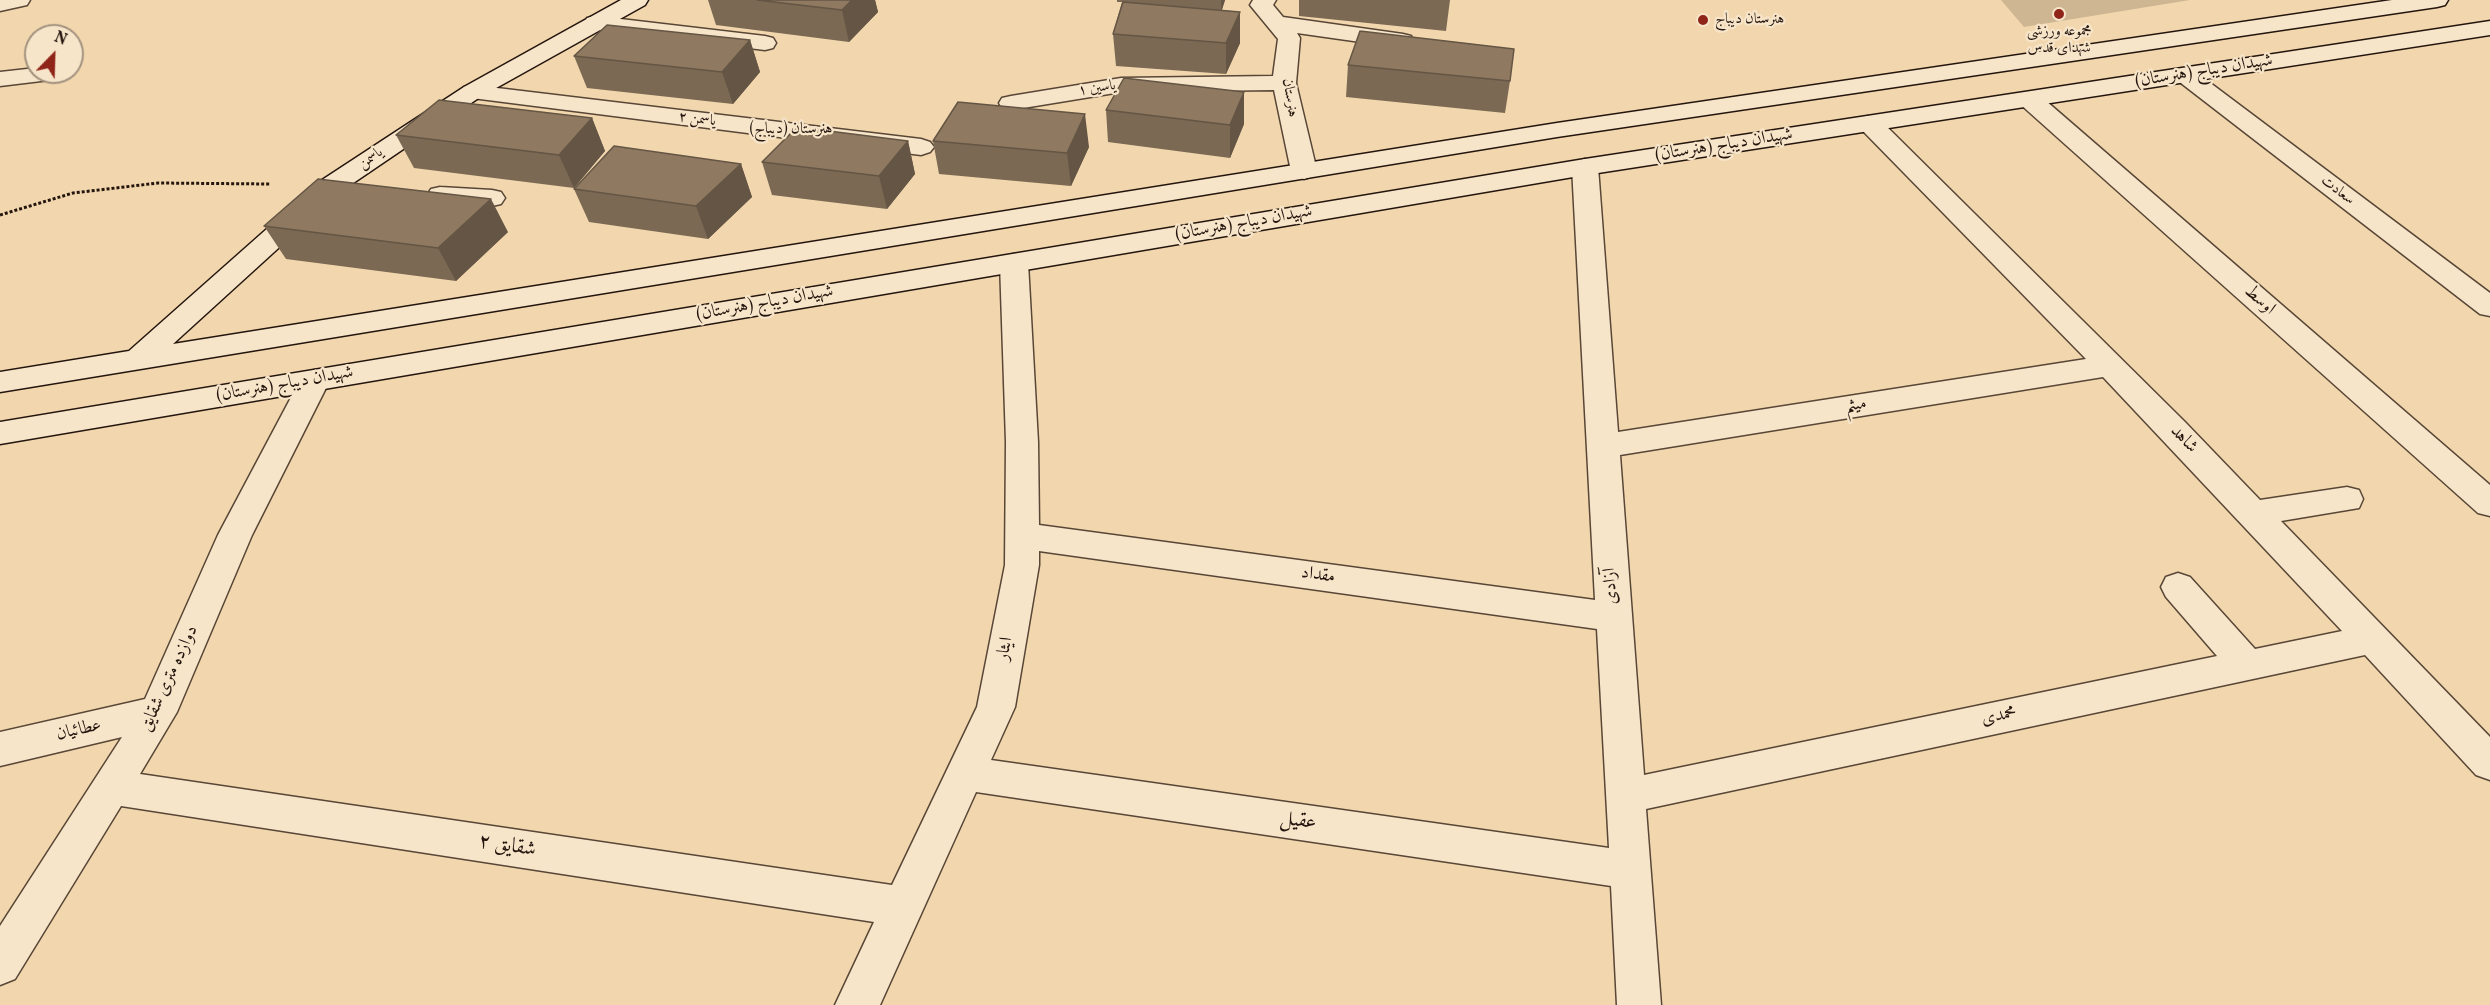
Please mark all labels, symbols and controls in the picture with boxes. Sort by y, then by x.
marker: مجموعه ورزشی شهدای قدس [2052,7,2066,21]
place label: هنرستان دیباج [1715,11,1784,29]
marker: هنرستان دیباج [1696,13,1710,27]
place label: مجموعه ورزشی شهدای قدس [2027,23,2091,58]
north arrow [24,24,84,84]
text: N [51,27,70,52]
street label: شهیدان دیباج (هنرستان) [2134,50,2274,94]
street label: یاسین ۱ [1077,77,1117,101]
street label: هنرستان [1277,77,1301,119]
street label: یاسمن ۲ [677,109,717,131]
district label: (هنرستان (دیباج [749,120,833,140]
street label: شهیدان دیباج (هنرستان) [1654,124,1794,168]
street label: یاسمن [355,144,387,174]
street label: سعادت [2316,172,2358,210]
street label: شهیدان دیباج (هنرستان) [1174,201,1314,247]
street label: شهیدان دیباج (هنرستان) [695,281,835,327]
street label: اوسط [2239,281,2279,321]
street label: شهیدان دیباج (هنرستان) [215,362,355,408]
street label: میثم [1844,394,1868,418]
street label: شاهد [2164,421,2202,459]
street label: مقداد [1300,563,1336,589]
street label: آزادی [1600,567,1624,605]
street label: دوازده متری شقایق [136,623,204,735]
street label: ایثار [993,635,1019,663]
street label: محمدی [1979,703,2019,731]
street label: عطائیان [54,715,104,747]
street label: عقیل [1278,807,1318,837]
street label: شقایق ۲ [476,830,538,864]

